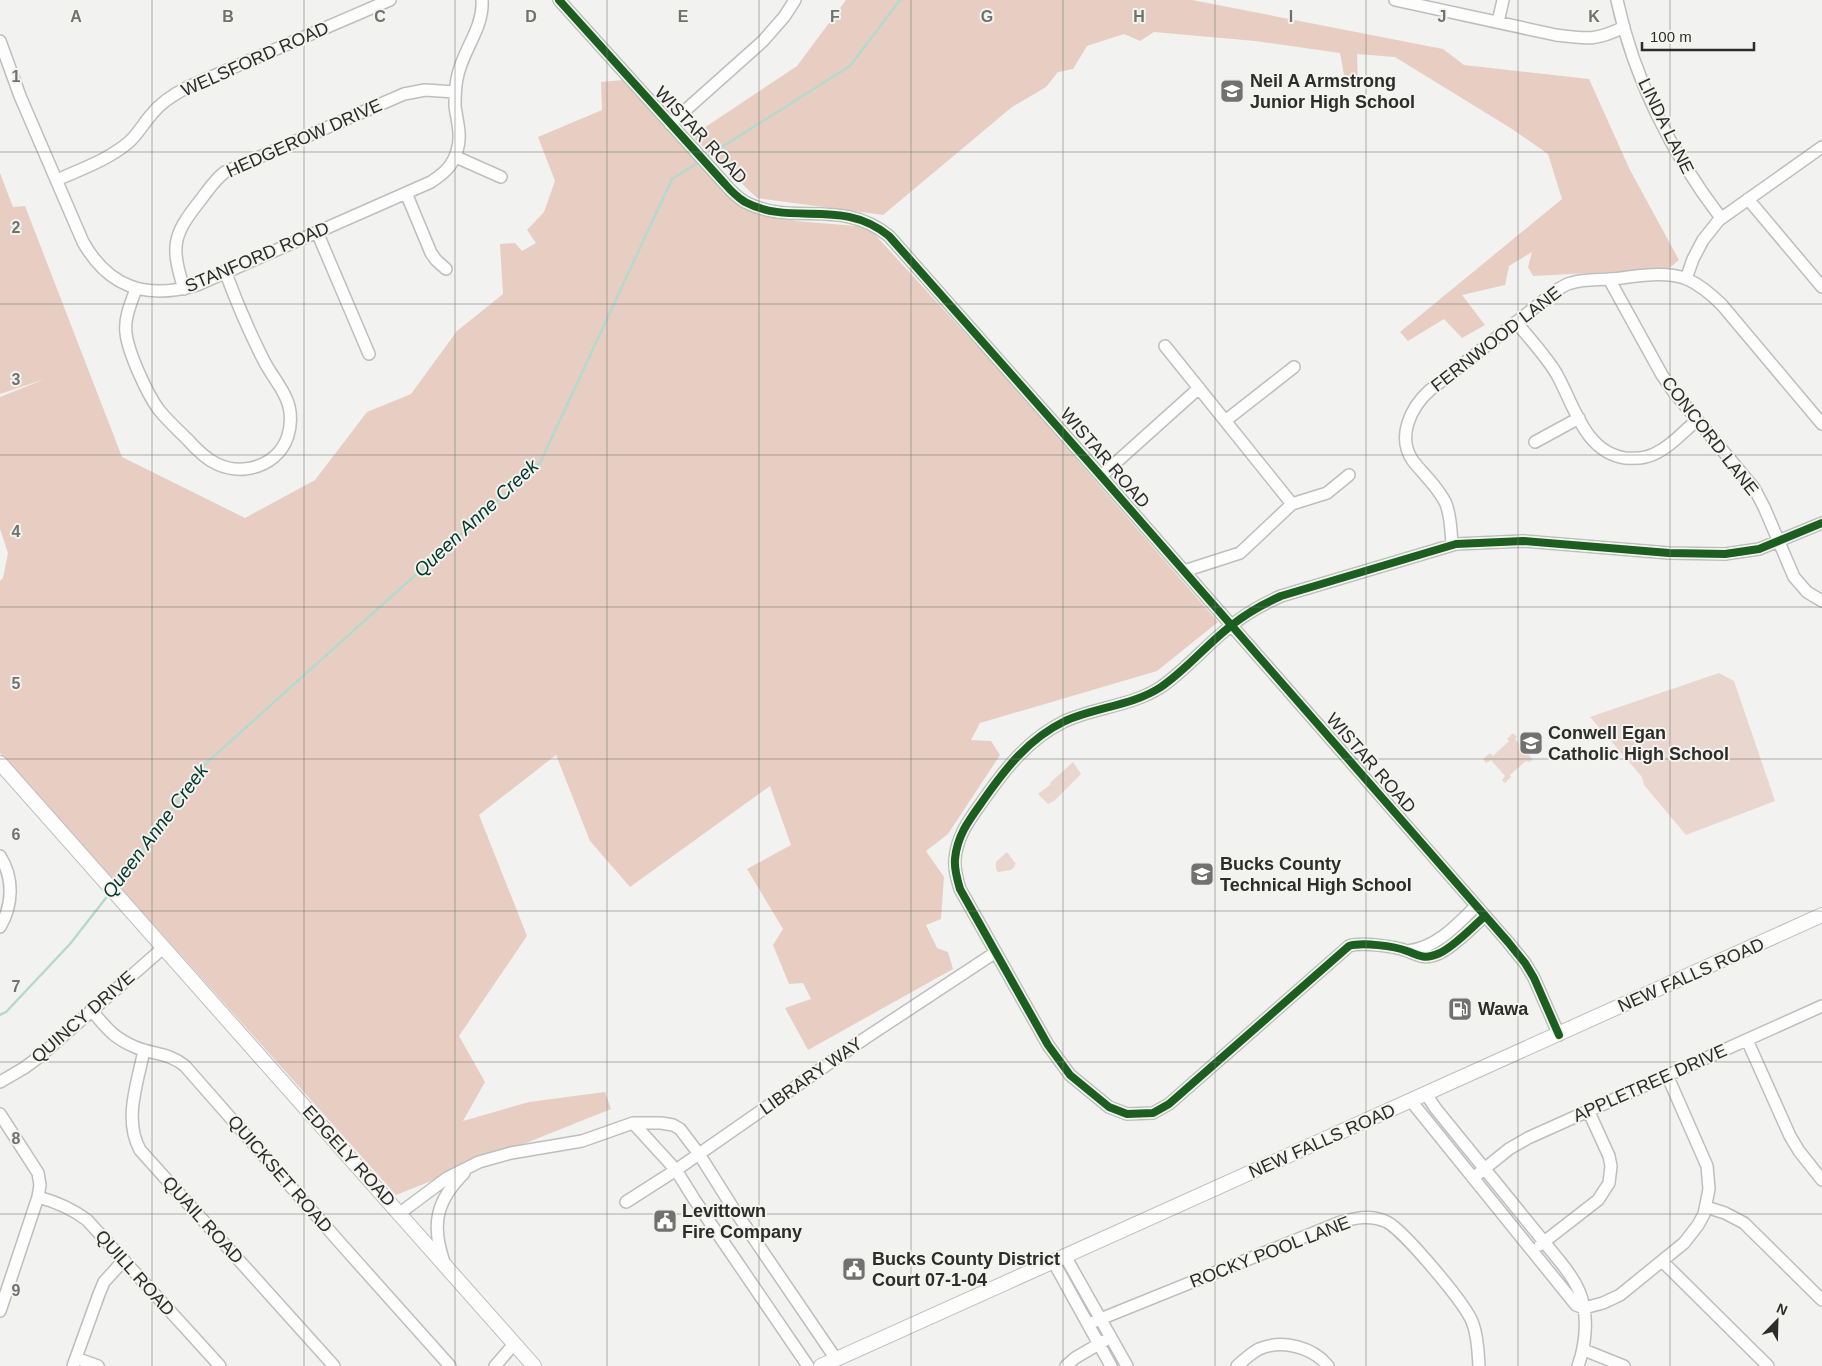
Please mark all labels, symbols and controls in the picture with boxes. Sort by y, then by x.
text: A [70,8,82,25]
text: B [222,8,234,25]
text: C [374,8,386,25]
text: D [525,8,537,25]
text: E [678,8,689,25]
text: F [830,8,840,25]
text: G [981,8,993,25]
text: H [1133,8,1145,25]
text: I [1289,8,1293,25]
text: J [1438,8,1446,25]
text: K [1588,8,1600,25]
street label: WELSFORD ROAD [178,18,332,100]
scale bar [1642,20,1754,52]
text: 100 m [1650,28,1692,45]
text: 1 [12,68,21,85]
place label: Neil A Armstrong Junior High School [1250,71,1415,112]
street label: LINDA LANE [1634,75,1698,177]
school or university icon: Neil A Armstrong Junior High School [1219,78,1245,104]
street label: WISTAR ROAD [651,82,751,188]
street label: HEDGEROW DRIVE [223,95,385,181]
street label: STANFORD ROAD [182,218,332,296]
text: 2 [12,219,21,236]
street label: FERNWOOD LANE [1427,282,1565,396]
text: 3 [12,371,21,388]
street label: CONCORD LANE [1657,373,1763,499]
street label: WISTAR ROAD [1056,404,1154,512]
water label: Queen Anne Creek [410,454,543,581]
text: 4 [12,523,21,540]
text: 5 [12,675,21,692]
street label: WISTAR ROAD [1322,709,1420,817]
place label: Conwell Egan Catholic High School [1548,723,1729,764]
school or university icon: Conwell Egan Catholic High School [1518,730,1544,756]
water label: Queen Anne Creek [98,759,213,902]
text: 6 [12,826,21,843]
place label: Bucks County Technical High School [1220,854,1412,895]
school or university icon: Bucks County Technical High School [1189,861,1215,887]
street label: NEW FALLS ROAD [1615,934,1767,1016]
street label: QUINCY DRIVE [27,967,139,1067]
text: 7 [12,978,21,995]
fuel station icon: Wawa [1447,996,1473,1022]
place label: Wawa [1478,999,1529,1019]
street label: LIBRARY WAY [756,1033,866,1119]
street label: APPLETREE DRIVE [1570,1040,1730,1126]
street label: NEW FALLS ROAD [1246,1100,1398,1182]
street label: EDGELY ROAD [299,1102,399,1210]
street label: QUICKSET ROAD [224,1111,336,1237]
text: 8 [12,1130,21,1147]
street label: QUAIL ROAD [159,1172,247,1268]
place label: Levittown Fire Company [682,1201,802,1242]
public building icon: Levittown Fire Company [652,1208,678,1234]
street label: ROCKY POOL LANE [1187,1212,1353,1292]
street label: QUILL ROAD [91,1226,179,1320]
place label: Bucks County District Court 07-1-04 [872,1249,1060,1290]
public building icon: Bucks County District Court 07-1-04 [841,1256,867,1282]
text: 9 [12,1282,21,1299]
north arrow [1752,1296,1802,1346]
text: N [1774,1300,1790,1318]

